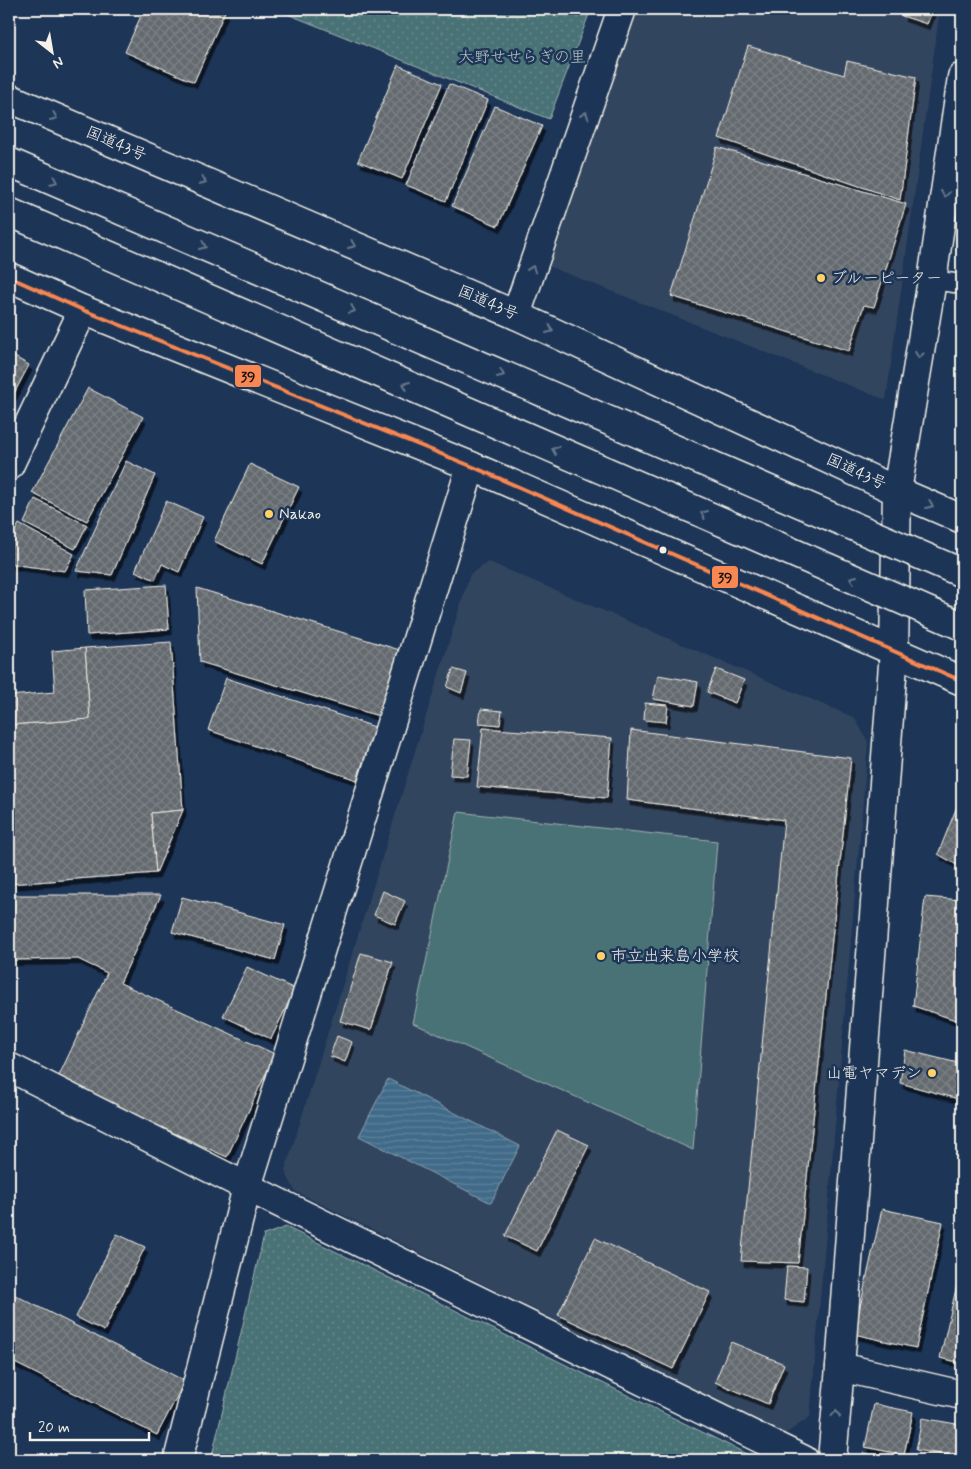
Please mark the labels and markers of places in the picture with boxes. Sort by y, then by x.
place label: ブルーピーター [831,268,942,289]
marker: ブルーピーター [815,272,827,284]
place label: Nakao [279,504,321,525]
marker: Nakao [263,508,275,520]
unlabelled marker [658,545,668,555]
place label: 市立出来島小学校 [611,946,739,967]
marker: 市立出来島小学校 [595,950,607,962]
place label: 山電ヤマデン [826,1063,922,1084]
marker: 山電ヤマデン [926,1067,938,1079]

